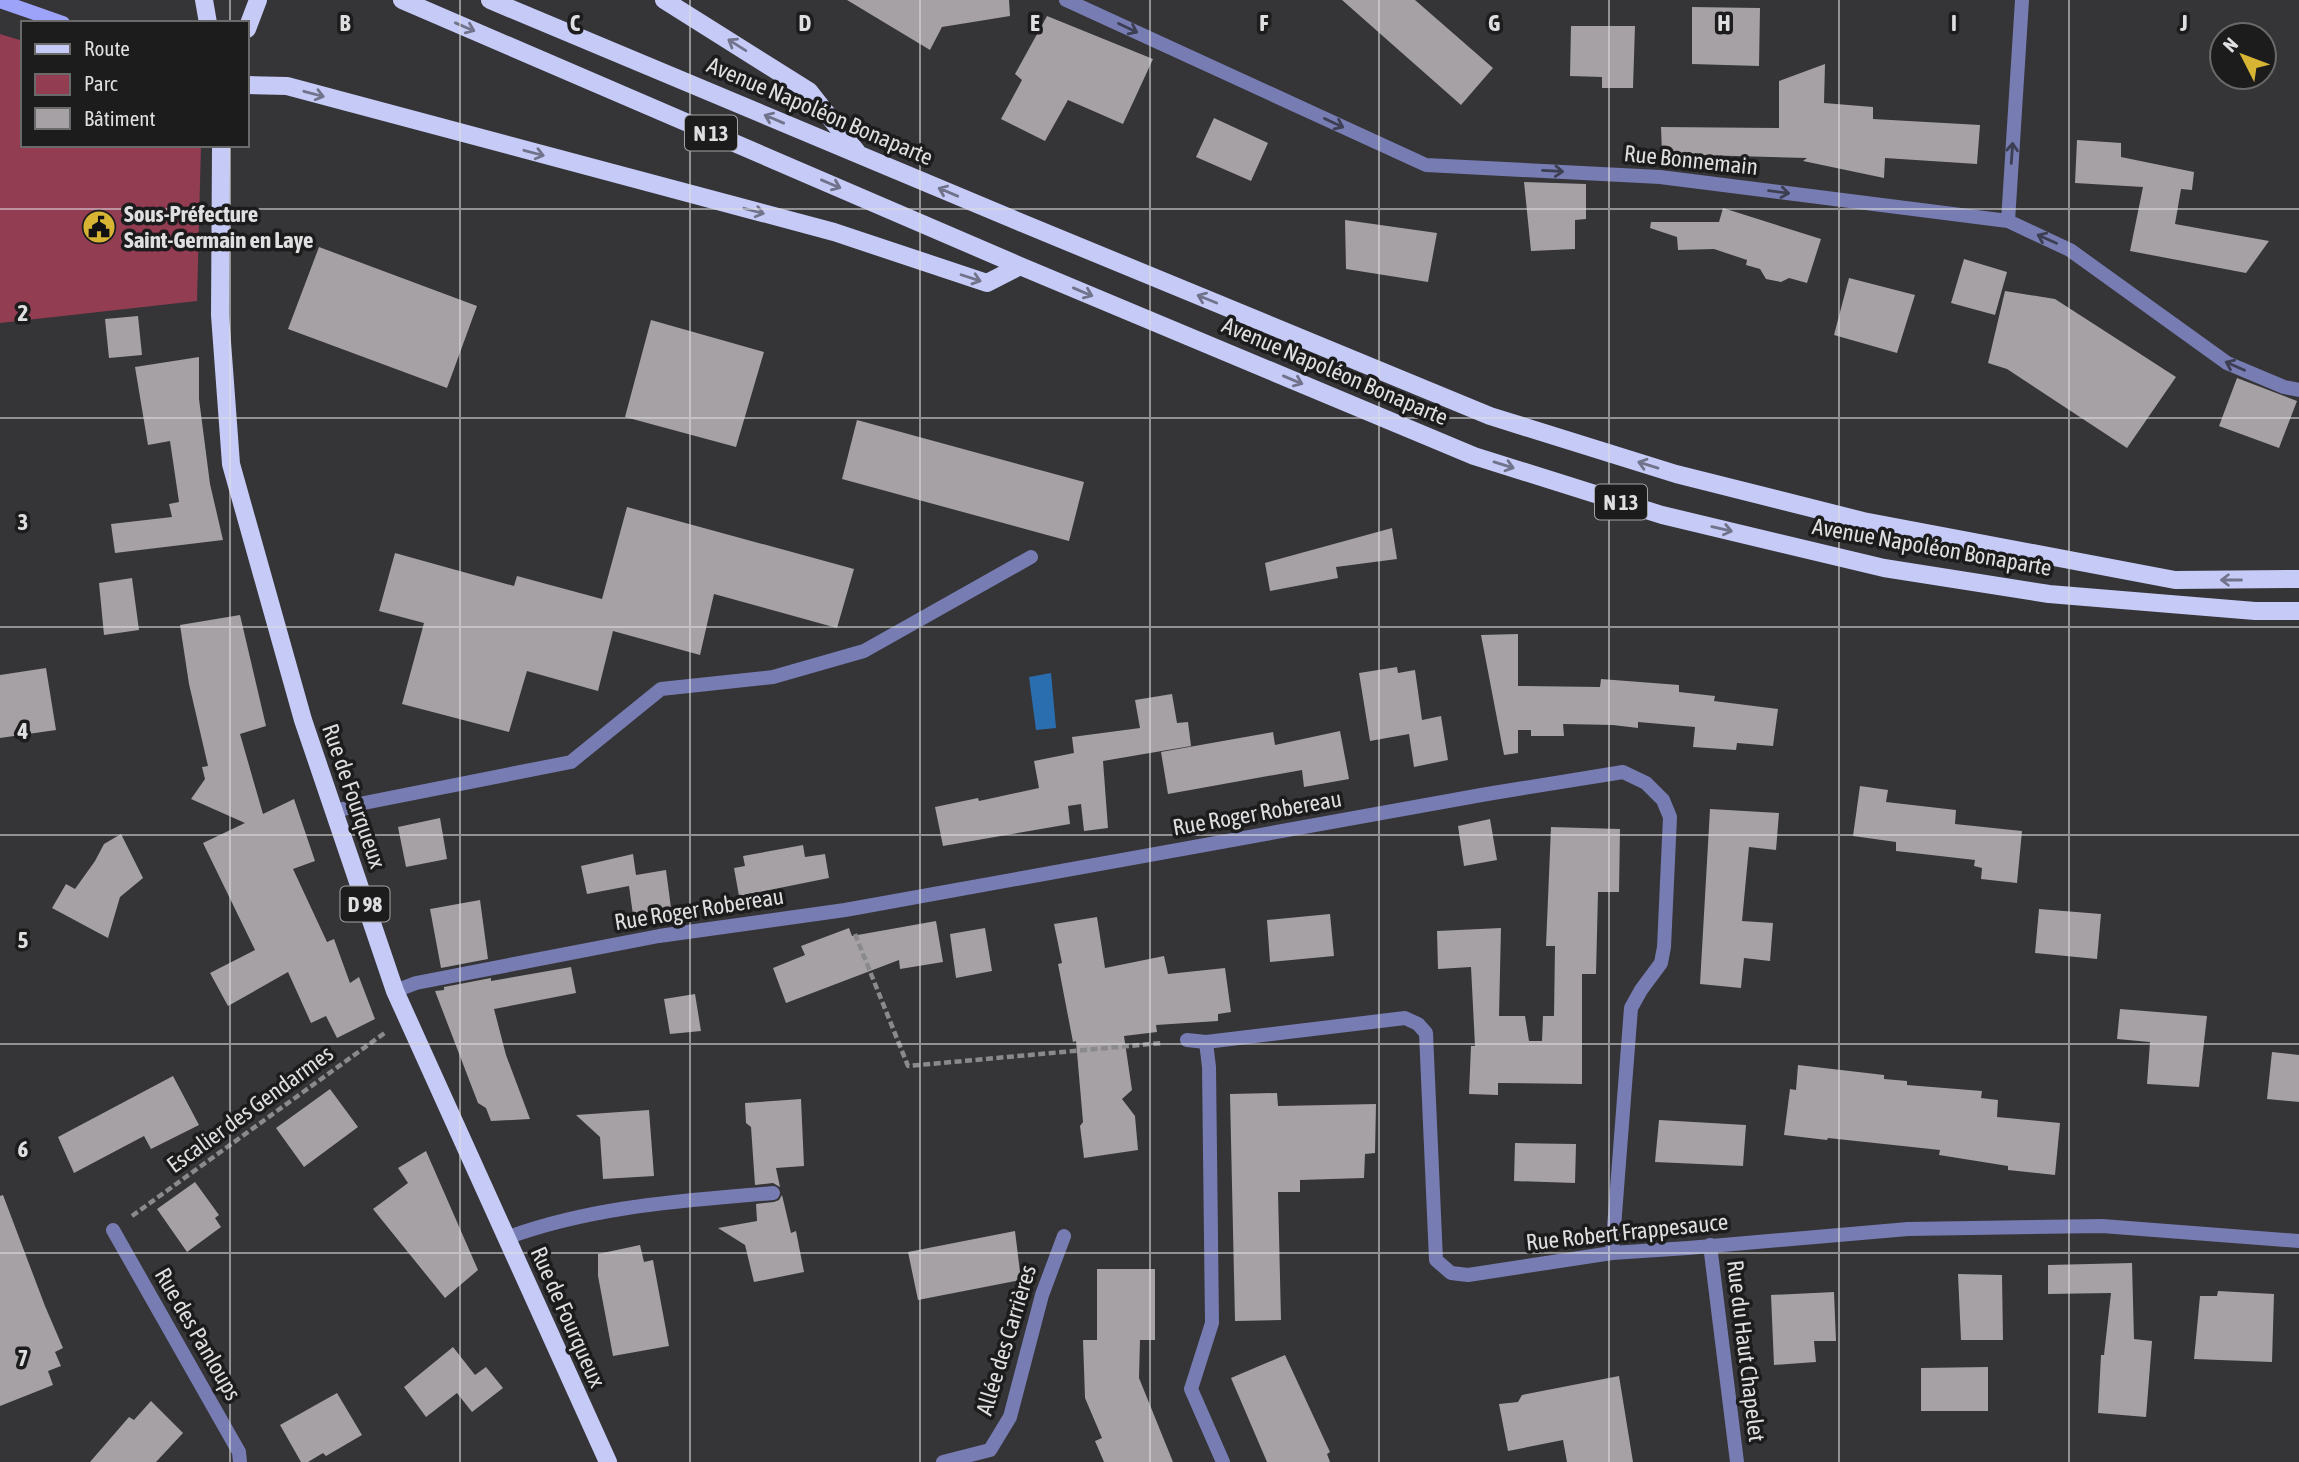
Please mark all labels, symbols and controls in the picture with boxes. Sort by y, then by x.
text: B [340,10,351,36]
text: C [570,10,581,36]
text: D [799,10,812,36]
text: E [1030,10,1040,36]
text: F [1259,10,1269,36]
text: G [1488,10,1500,36]
text: H [1717,10,1731,36]
text: I [1951,10,1957,36]
text: J [2179,10,2188,36]
legend [21,21,248,147]
one-way arrow [453,21,475,34]
north arrow [2208,21,2278,91]
one-way arrow [1117,23,1138,36]
text: N [2218,33,2242,56]
text: Route [84,36,130,60]
one-way arrow [728,38,747,53]
street label: Avenue Napoléon Bonaparte [703,52,937,170]
text: Parc [84,71,118,95]
one-way arrow [302,88,325,101]
text: Bâtiment [84,106,155,130]
one-way arrow [764,111,785,124]
road number: N 13 [685,116,737,150]
one-way arrow [1323,117,1345,130]
street label: Rue Bonnemain [1623,140,1759,180]
one-way arrow [2006,143,2019,165]
one-way arrow [523,147,545,160]
one-way arrow [1541,165,1564,178]
one-way arrow [820,178,842,191]
one-way arrow [938,185,960,198]
one-way arrow [1767,186,1790,199]
place label: Sous-Préfecture Saint-Germain en Laye [124,201,313,253]
one-way arrow [742,205,765,218]
public building icon: Sous-Préfecture Saint-Germain en Laye [80,208,118,246]
one-way arrow [2037,232,2058,245]
one-way arrow [960,272,982,285]
one-way arrow [1072,286,1093,299]
one-way arrow [1196,292,1218,305]
text: 2 [18,300,28,326]
street label: Avenue Napoléon Bonaparte [1218,312,1452,430]
one-way arrow [2225,359,2246,372]
one-way arrow [1282,374,1303,387]
one-way arrow [1638,458,1660,470]
one-way arrow [1492,460,1514,473]
road number: N 13 [1595,484,1647,520]
text: 3 [18,509,28,535]
street label: Avenue Napoléon Bonaparte [1810,513,2054,581]
one-way arrow [1710,523,1733,537]
one-way arrow [2220,573,2243,587]
text: 4 [17,718,29,744]
street label: Rue de Fourqueux [317,720,391,872]
street label: Rue Roger Robereau [1171,785,1343,841]
street label: Rue Roger Robereau [613,883,785,935]
road number: D 98 [340,886,390,922]
text: 5 [18,927,29,953]
street label: Escalier des Gendarmes [162,1040,338,1178]
text: 6 [18,1136,29,1162]
street label: Rue Robert Frappesauce [1525,1208,1729,1256]
street label: Rue de Fourqueux [525,1243,611,1391]
street label: Rue du Haut Chapelet [1722,1259,1770,1443]
street label: Allée des Carrières [971,1262,1041,1418]
street label: Rue des Panloups [150,1263,246,1405]
text: 7 [18,1345,28,1371]

